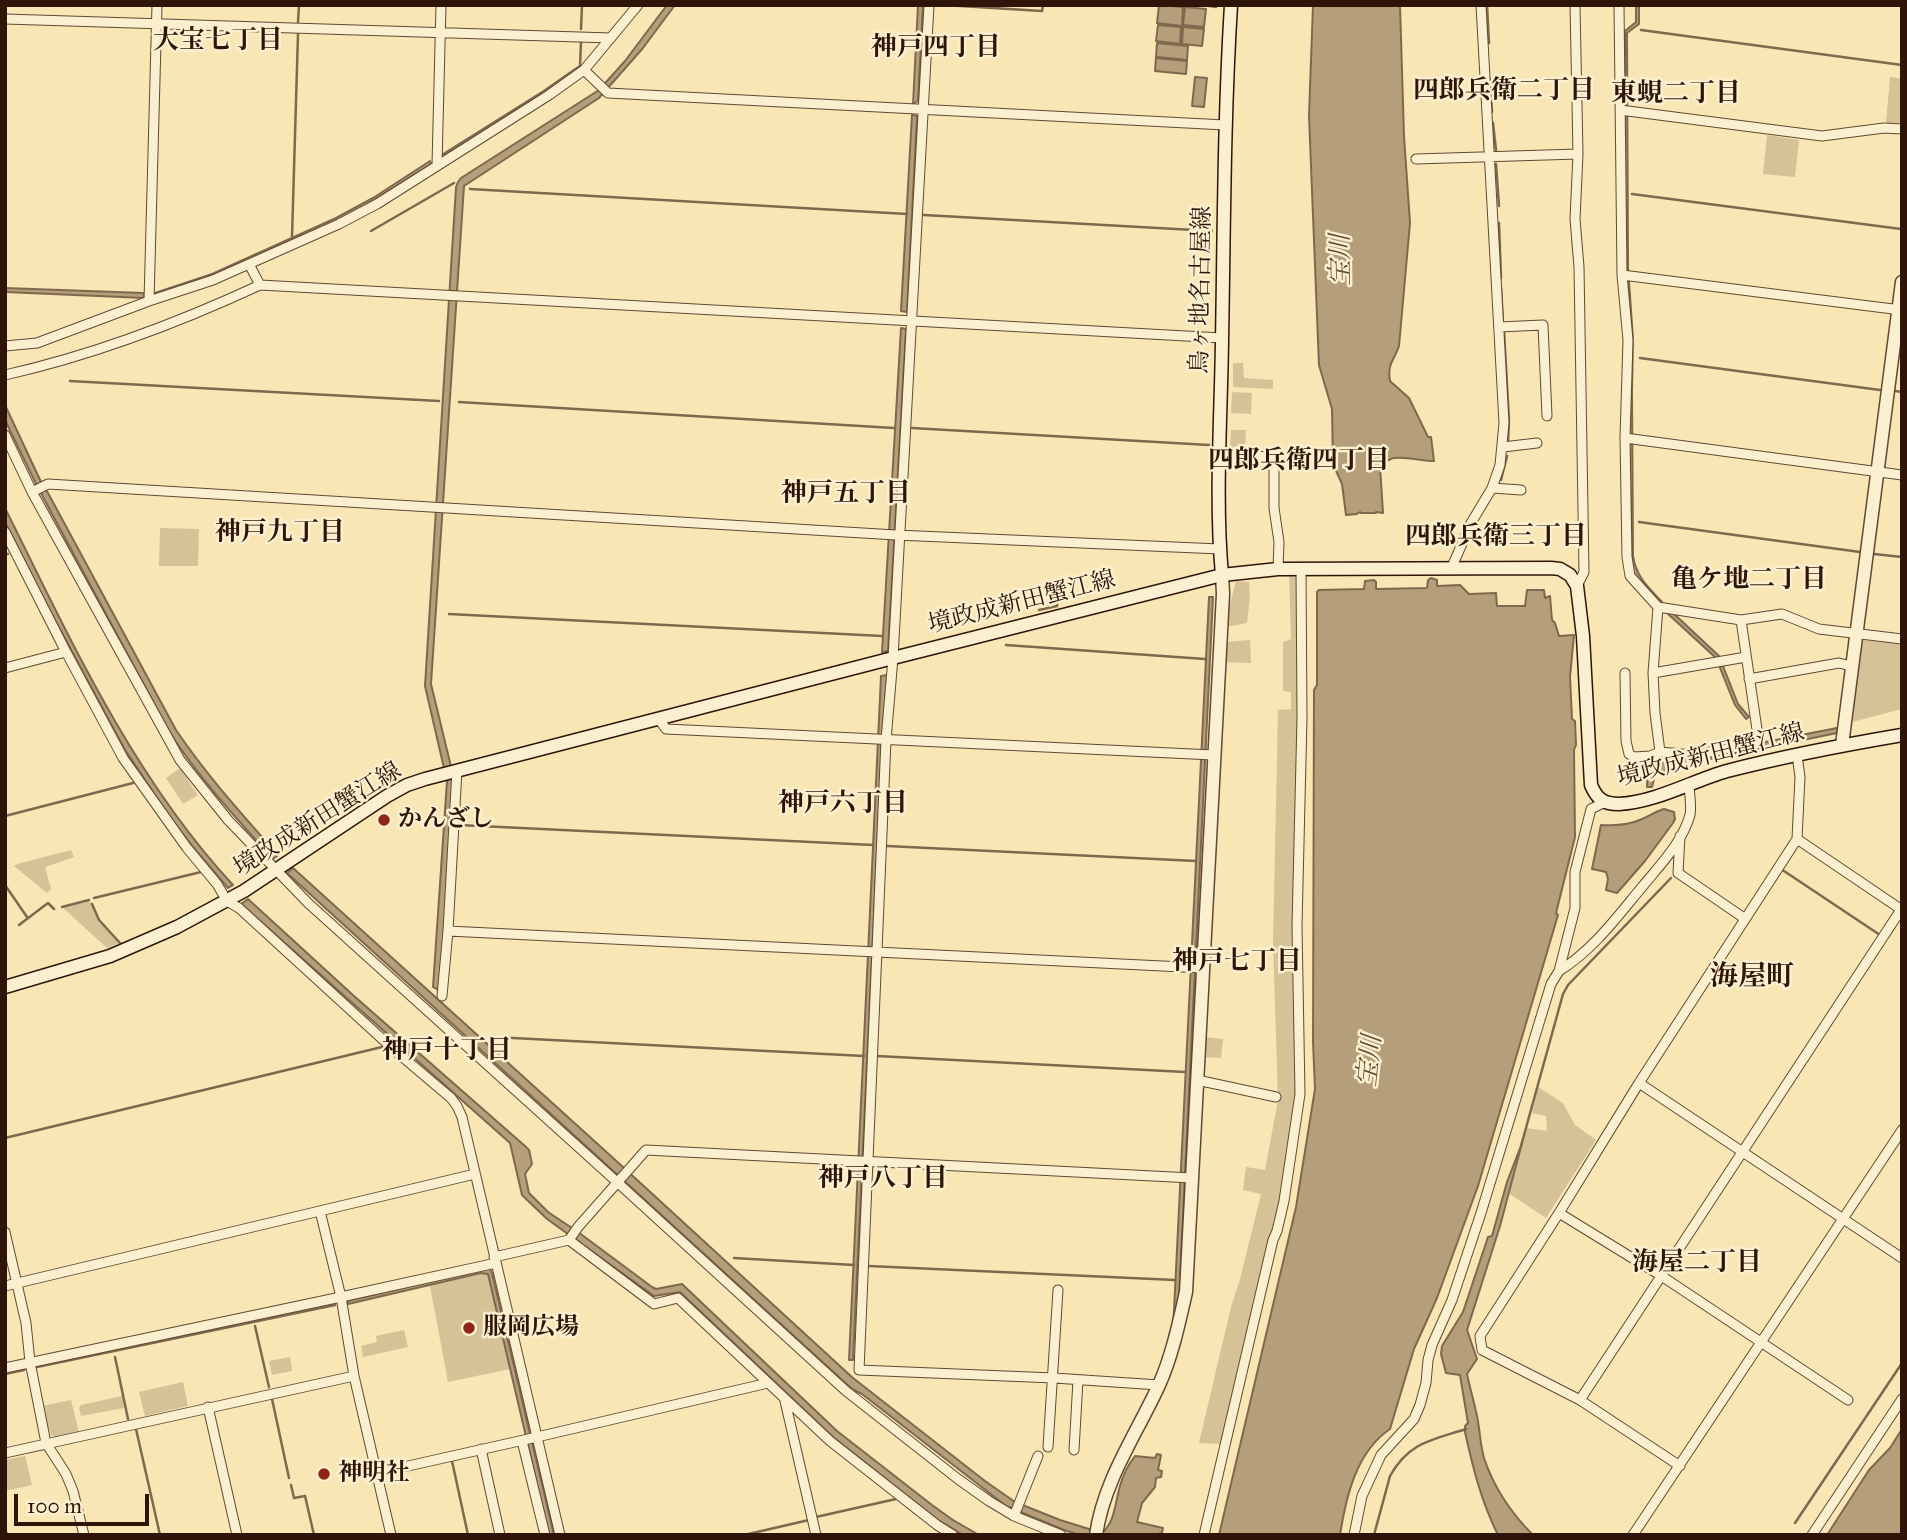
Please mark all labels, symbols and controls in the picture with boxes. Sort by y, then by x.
district label: 大宝七丁目 [153,26,283,58]
district label: 神戸四丁目 [871,33,1001,65]
district label: 四郎兵衛二丁目 [1413,76,1595,108]
district label: 東蜆二丁目 [1611,79,1741,111]
street label: 鳥ヶ地名古屋線 [1186,206,1218,374]
water label: 宝川 [1326,234,1358,286]
district label: 四郎兵衛四丁目 [1208,446,1390,478]
district label: 神戸五丁目 [781,479,911,511]
district label: 神戸九丁目 [215,518,345,550]
district label: 四郎兵衛三丁目 [1405,522,1587,554]
district label: 亀ケ地二丁目 [1671,565,1827,597]
street label: 境政成新田蟹江線 [925,566,1119,640]
street label: 境政成新田蟹江線 [1614,719,1808,793]
street label: 境政成新田蟹江線 [229,757,407,883]
district label: 神戸六丁目 [778,789,908,821]
place label: かんざし [398,806,494,834]
marker: かんざし [376,812,392,828]
district label: 神戸七丁目 [1172,947,1302,979]
district label: 海屋町 [1710,961,1794,995]
water label: 宝川 [1353,1034,1389,1088]
district label: 神戸十丁目 [382,1036,512,1068]
district label: 神戸八丁目 [818,1164,948,1196]
district label: 海屋二丁目 [1632,1248,1762,1280]
place label: 服岡広場 [483,1314,579,1342]
marker: 服岡広場 [461,1320,477,1336]
place label: 神明社 [338,1460,410,1488]
marker: 神明社 [316,1466,332,1482]
scale bar [18,1480,152,1524]
text: 100 m [27,1493,82,1519]

